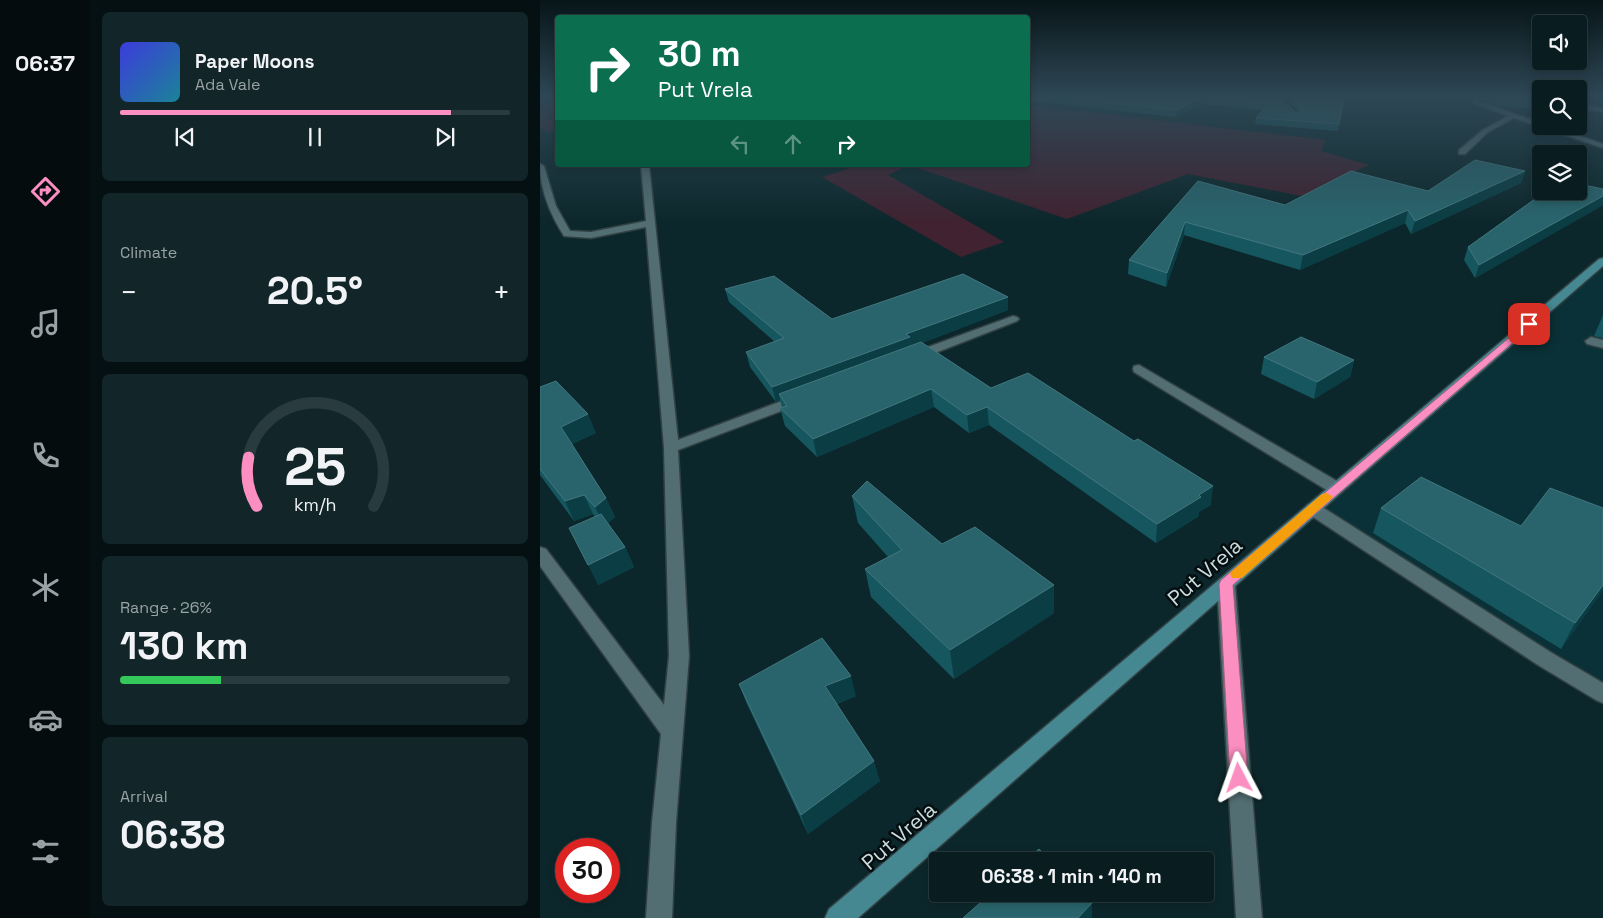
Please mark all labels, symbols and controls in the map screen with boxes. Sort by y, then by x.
map controls [1532,15,1587,200]
button: sound [1532,15,1587,70]
text: 30 m [658,32,741,76]
icon: right [575,35,640,100]
text: 06:37 [15,49,75,77]
text: Paper Moons [195,49,314,74]
text: Ada Vale [195,74,260,95]
text: Put Vrela [658,75,753,103]
button: search [1532,80,1587,135]
icon: previous [171,123,199,151]
icon: pause [301,123,329,151]
icon: next [431,123,459,151]
icon: left [726,130,754,158]
icon: ahead [779,130,807,158]
icon: right [832,130,860,158]
button: layers [1532,145,1587,200]
icon: directions [28,174,63,209]
text: Climate [120,242,177,263]
text: 20.5° [267,267,363,315]
text: − [120,274,137,310]
text: + [493,274,510,310]
pin [1508,303,1550,345]
icon: music [28,306,63,341]
icon: arrive [1515,310,1543,338]
text: 25 [284,434,346,500]
icon: phone [28,438,63,473]
text: km/h [294,493,336,516]
street label: Put Vrela [1162,532,1248,611]
icon: climate [28,570,63,605]
text: Range · 26% [120,597,212,618]
text: 130 km [120,622,248,670]
icon: car [28,702,63,737]
position arrow [1212,751,1264,803]
text: Arrival [120,786,168,807]
street label: Put Vrela [856,796,942,875]
text: 06:38 [120,811,225,859]
icon: filters [28,834,63,869]
speed limit sign: 30 [555,838,620,903]
text: 06:38 · 1 min · 140 m [981,864,1162,889]

